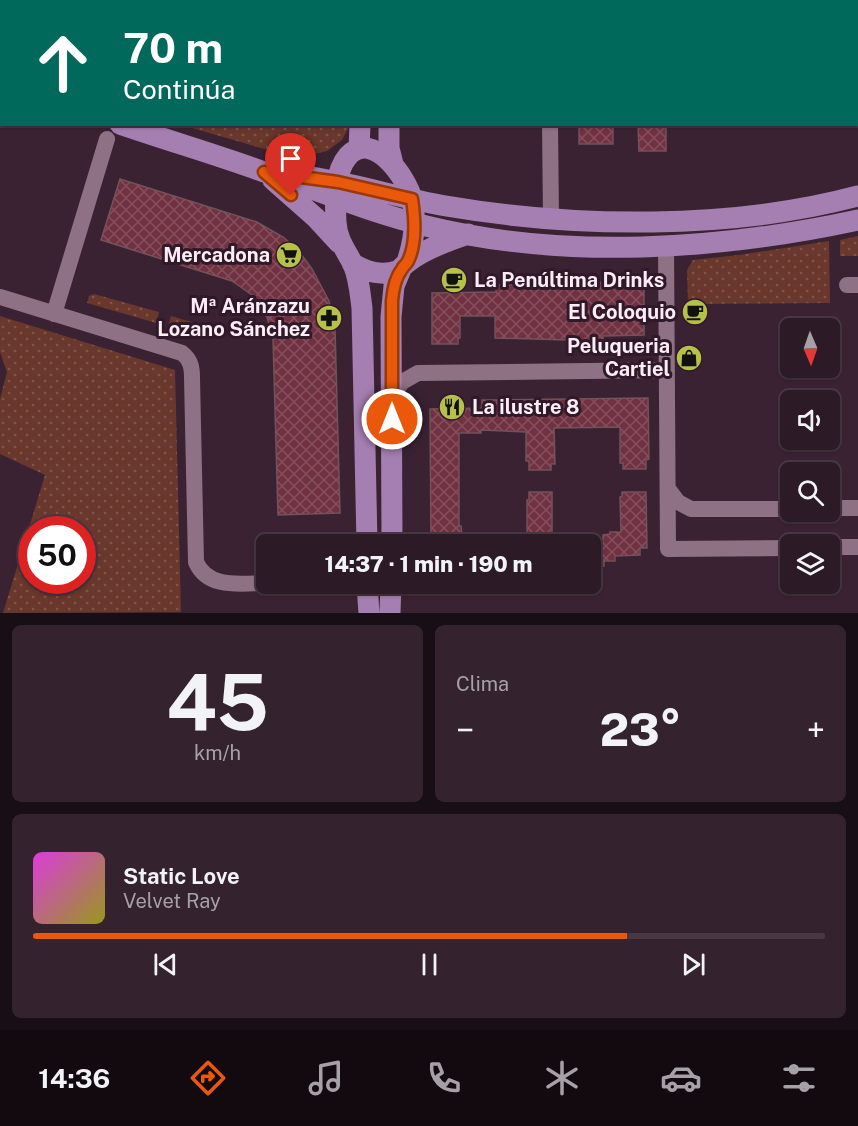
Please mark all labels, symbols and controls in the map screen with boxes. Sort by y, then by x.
text: 70 m [123,23,223,72]
icon: ahead [24,24,102,102]
text: Continúa [123,73,235,105]
pin [265,133,316,195]
icon: arrive [274,142,307,175]
supermarket icon: Mercadona [274,240,304,270]
place label: Mercadona [163,243,270,267]
cafe icon: La Penúltima Drinks [439,265,469,295]
place label: La Penúltima Drinks [474,268,664,292]
place label: Mª Aránzazu Lozano Sánchez [157,294,310,341]
cafe icon: El Coloquio [680,297,710,327]
place label: El Coloquio [568,300,676,324]
pharmacy icon: Mª Aránzazu Lozano Sánchez [314,303,344,333]
north arrow [780,318,840,378]
map controls [780,318,840,594]
place label: Peluqueria Cartiel [567,334,670,381]
shop icon: Peluqueria Cartiel [674,343,704,373]
position arrow [360,387,424,451]
button: sound [780,390,840,450]
restaurant icon: La ilustre 8 [437,392,467,422]
place label: La ilustre 8 [472,395,579,419]
button: search [780,462,840,522]
speed limit sign: 50 [18,516,96,594]
button: layers [780,534,840,594]
text: 14:37 · 1 min · 190 m [325,551,533,577]
text: 45 [166,656,269,748]
text: Clima [456,672,509,696]
text: 23° [600,703,681,756]
text: − [456,711,474,749]
text: + [807,711,825,749]
text: km/h [194,741,241,765]
text: Static Love [123,863,240,889]
text: Velvet Ray [123,889,221,913]
icon: previous [149,948,182,981]
icon: pause [413,948,446,981]
icon: next [677,948,710,981]
icon: directions [187,1057,229,1099]
icon: music [305,1057,347,1099]
icon: phone [423,1057,465,1099]
icon: climate [541,1057,583,1099]
icon: car [660,1057,702,1099]
icon: filters [778,1057,820,1099]
text: 14:36 [38,1062,110,1094]

